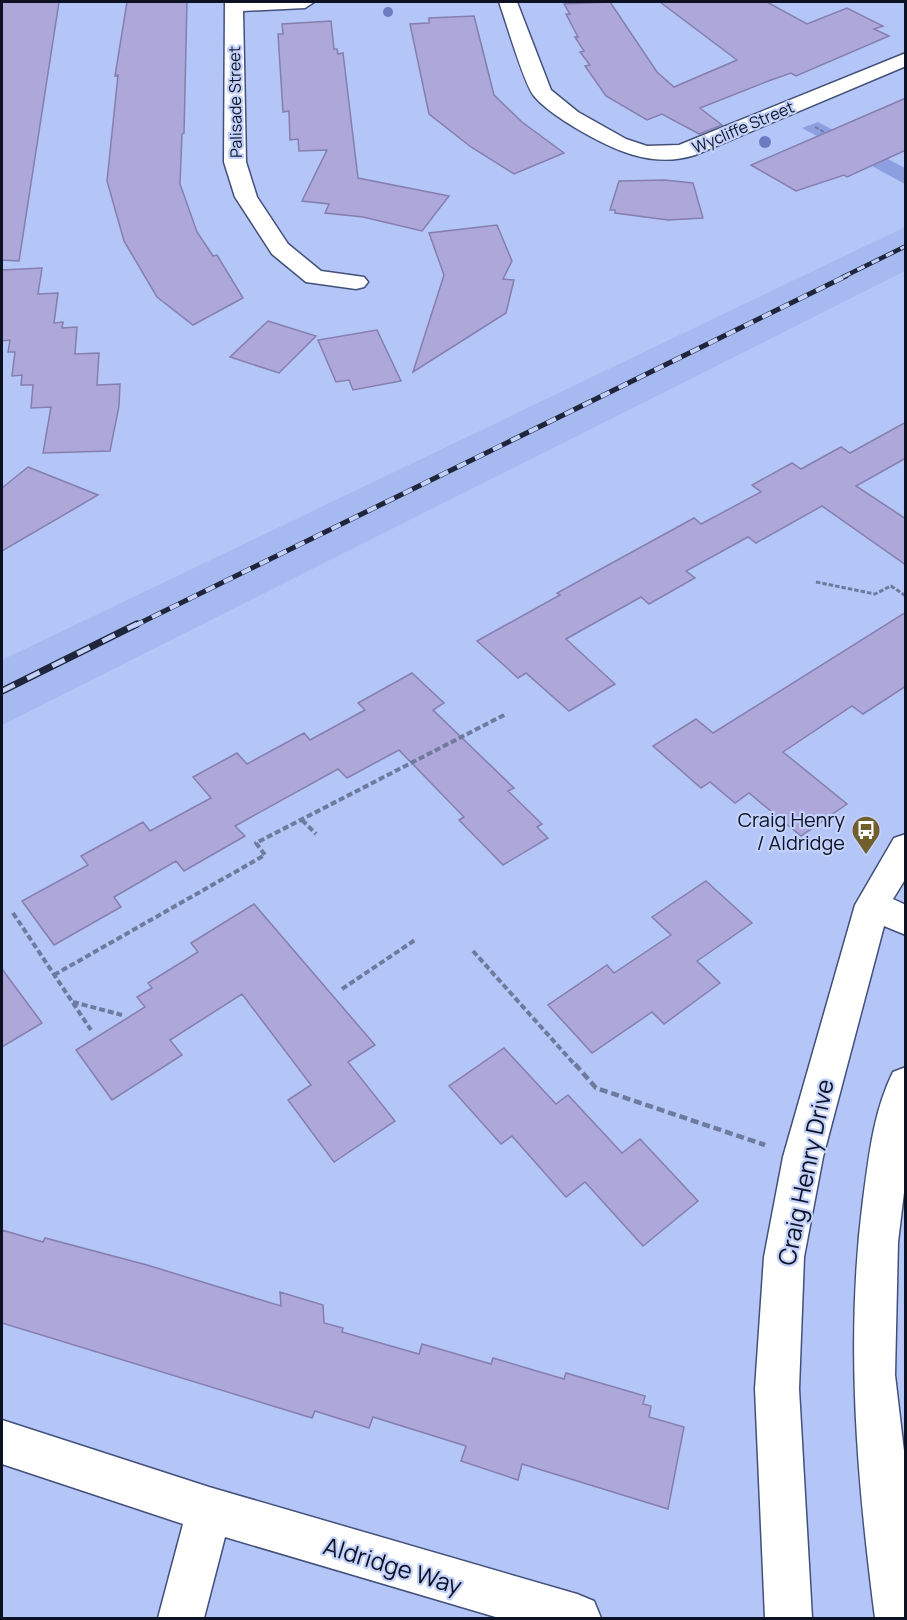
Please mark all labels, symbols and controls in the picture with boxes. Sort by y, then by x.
street label: Palisade Street [223,46,247,158]
street label: Wycliffe Street [689,96,797,158]
place label: Craig Henry / Aldridge [738,806,845,856]
bus stop icon: Craig Henry / Aldridge [850,814,882,856]
street label: Craig Henry Drive [769,1076,841,1268]
street label: Aldridge Way [320,1528,467,1602]

